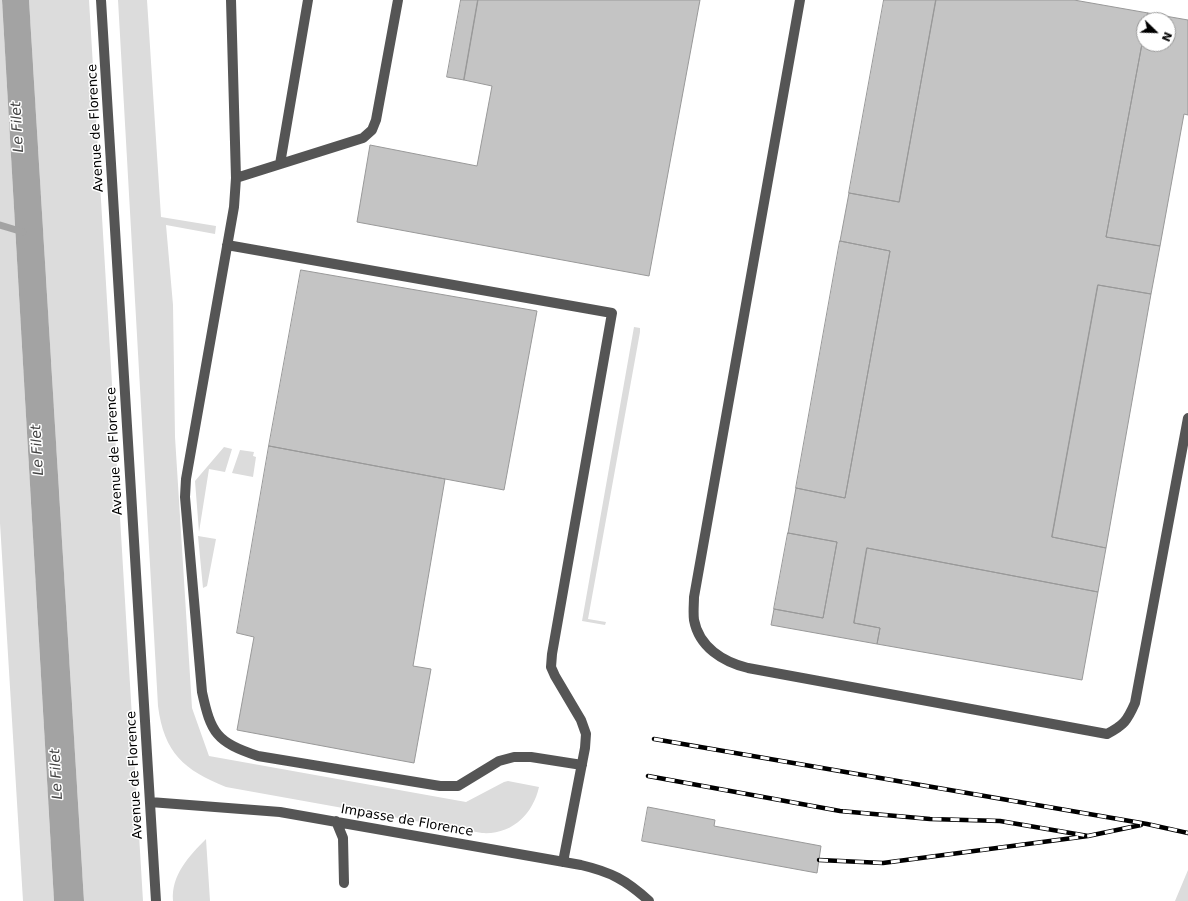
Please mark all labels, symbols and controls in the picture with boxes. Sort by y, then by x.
north arrow [1136,12,1176,52]
text: N [1159,30,1174,43]
street label: Avenue de Florence [85,64,107,192]
water label: Le Filet [8,101,28,153]
street label: Avenue de Florence [104,387,126,515]
water label: Le Filet [28,424,48,476]
street label: Avenue de Florence [124,711,146,839]
water label: Le Filet [47,748,67,800]
street label: Impasse de Florence [340,802,474,840]

